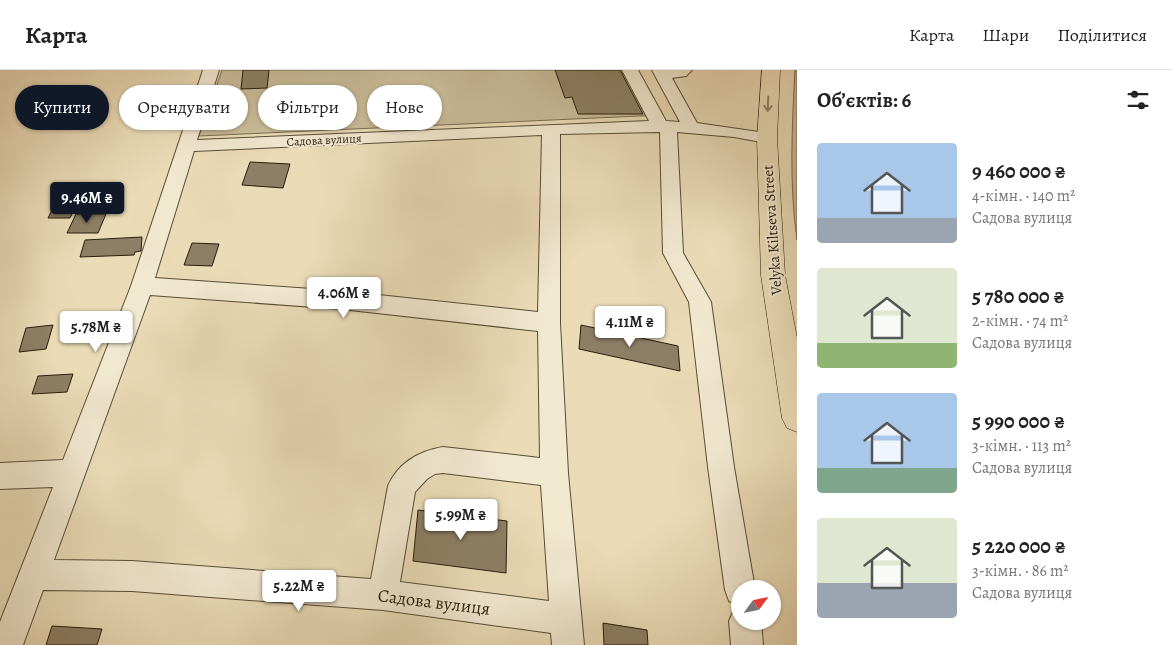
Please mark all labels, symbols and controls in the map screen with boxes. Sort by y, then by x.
text: Карта [25,19,87,51]
text: Карта [909,23,954,47]
text: Шари [982,23,1029,47]
text: Поділитися [1057,23,1147,47]
chip: Купити [15,85,109,130]
chip: Орендувати [119,85,248,130]
chip: Фільтри [258,85,357,130]
chip: Нове [367,85,442,130]
text: Об’єктів: 6 [817,86,911,114]
icon: filters [1124,86,1152,114]
one-way arrow [764,96,773,112]
street label: Садова вулиця [286,130,362,150]
text: 9 460 000 ₴ [972,157,1066,185]
icon: home [857,163,917,223]
street label: Velyka Kiltseva Street [757,164,787,297]
pin: 9.46M ₴ [41,182,133,224]
text: 4-кімн. · 140 m² [972,185,1075,207]
text: 9.46M ₴ [61,187,113,209]
text: Садова вулиця [972,207,1072,229]
pin: 4.06M ₴ [298,276,390,319]
text: 4.06M ₴ [318,282,370,304]
text: 5 780 000 ₴ [972,282,1065,310]
icon: home [857,288,917,348]
pin: 4.11M ₴ [584,306,676,348]
pin: 5.78M ₴ [50,310,142,353]
text: 2-кімн. · 74 m² [972,310,1068,332]
text: 4.11M ₴ [606,311,654,333]
text: 5.78M ₴ [71,316,121,338]
text: Садова вулиця [972,332,1072,354]
text: 5 990 000 ₴ [972,407,1065,435]
icon: home [857,413,917,473]
text: 3-кімн. · 113 m² [972,435,1071,457]
text: Садова вулиця [972,457,1072,479]
pin: 5.99M ₴ [415,498,507,541]
text: 5.99M ₴ [436,504,486,526]
text: 5 220 000 ₴ [972,532,1066,560]
icon: home [857,538,917,598]
text: 3-кімн. · 86 m² [972,560,1069,582]
pin: 5.22M ₴ [253,570,345,612]
text: 5.22M ₴ [273,575,325,597]
north arrow [731,580,781,630]
map controls [731,580,781,630]
text: Садова вулиця [972,582,1072,604]
street label: Садова вулиця [377,583,491,621]

